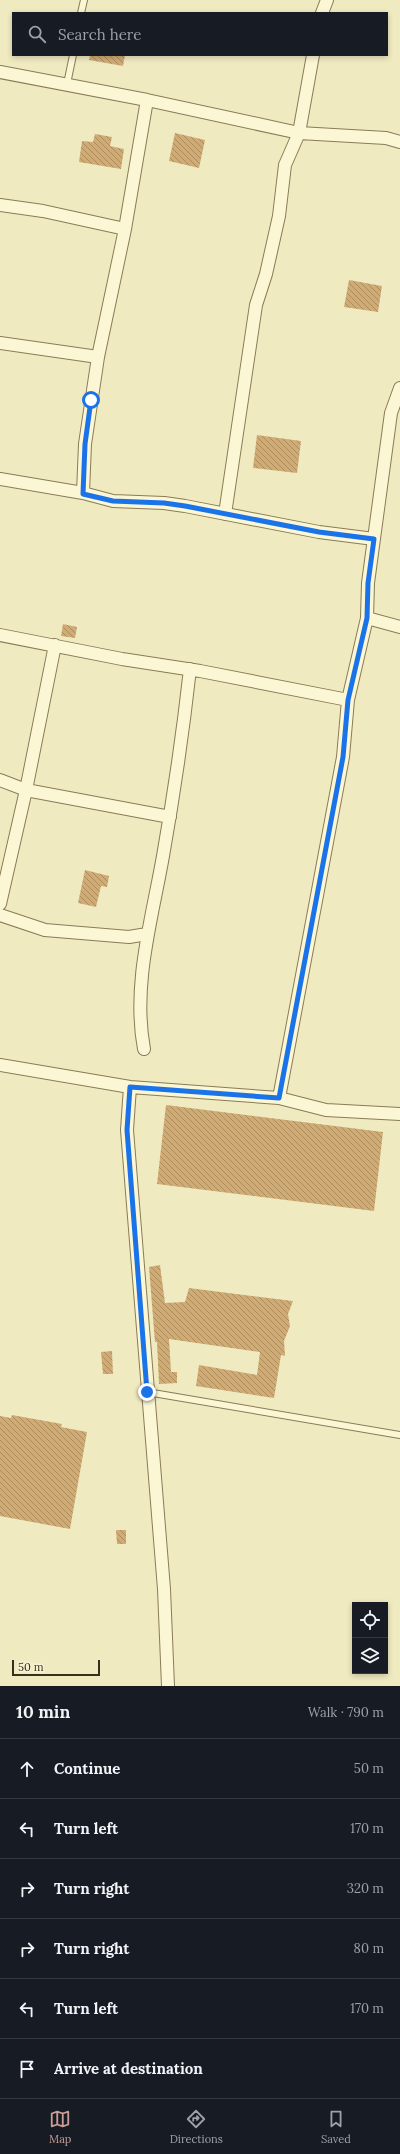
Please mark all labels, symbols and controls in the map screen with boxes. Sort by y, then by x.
search box [12,12,388,56]
icon: search [26,23,48,45]
text: Search here [58,25,141,44]
route start [82,391,100,409]
route end [138,1383,156,1401]
map controls [352,1602,388,1674]
button: locate [352,1602,388,1638]
button: layers [352,1638,388,1674]
scale bar [12,1658,100,1677]
text: 50 m [18,1660,44,1674]
text: 10 min [16,1701,70,1723]
text: Walk · 790 m [308,1704,384,1721]
icon: ahead [16,1758,38,1780]
text: Continue [54,1759,120,1778]
text: 50 m [354,1760,384,1777]
icon: left [16,1818,38,1840]
text: Turn left [54,1819,118,1838]
text: 170 m [350,1820,384,1837]
icon: right [16,1878,38,1900]
text: Turn right [54,1879,130,1898]
text: 320 m [347,1880,384,1897]
icon: right [16,1938,38,1960]
text: Turn right [54,1939,130,1958]
text: 80 m [354,1940,384,1957]
icon: left [16,1998,38,2020]
text: Turn left [54,1999,118,2018]
text: 170 m [350,2000,384,2017]
icon: arrive [16,2058,38,2080]
text: Arrive at destination [54,2059,203,2078]
tab: Map [49,2108,71,2146]
tab: Directions [170,2108,223,2146]
tab: Saved [321,2108,351,2146]

